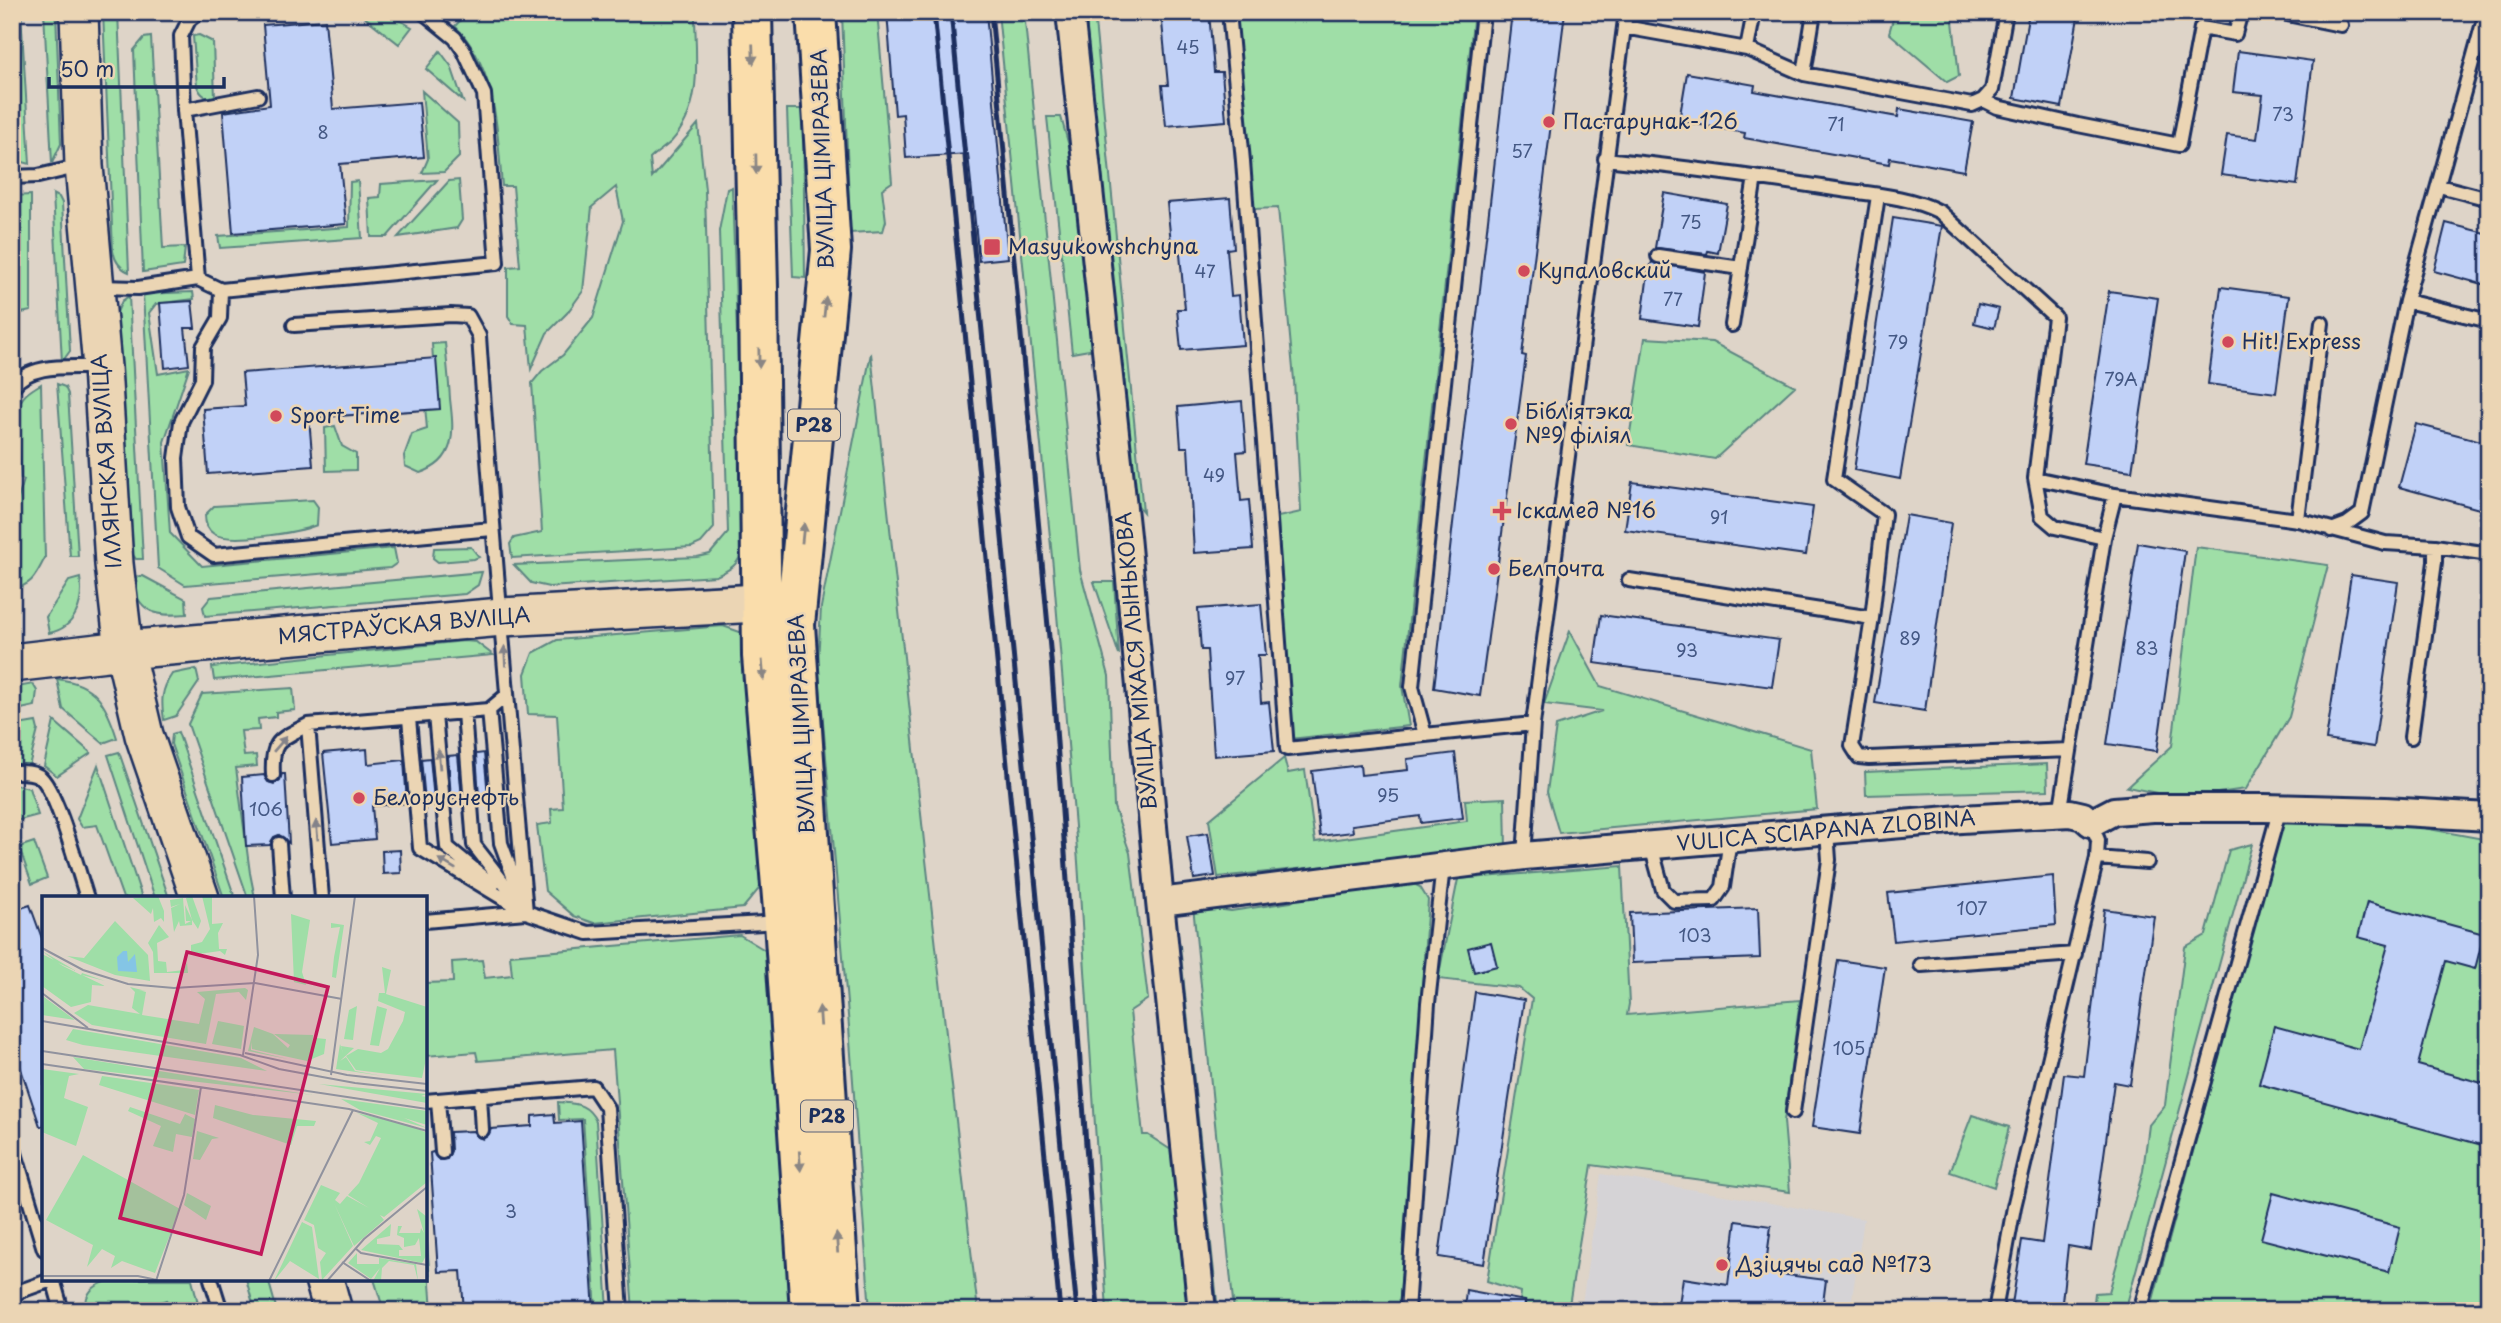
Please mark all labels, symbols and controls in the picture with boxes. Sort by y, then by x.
house number: 45 [1177,33,1200,60]
one-way arrow [748,43,759,65]
scale bar [49,46,224,90]
street label: ВУЛІЦА ЦІМІРАЗЕВА [801,48,841,270]
text: 50 m [60,52,114,84]
house number: 73 [2272,100,2294,127]
place label: Пастарунак-126 [1563,104,1738,136]
house number: 71 [1828,110,1844,137]
marker: Пастарунак-126 [1541,114,1557,130]
house number: 8 [317,118,329,145]
house number: 57 [1511,137,1533,164]
one-way arrow [750,153,762,175]
house number: 75 [1681,208,1702,235]
place label: Masyukowshchyna [1008,229,1198,261]
marker: Masyukowshchyna [982,237,1002,257]
place label: Купаловский [1538,253,1671,285]
house number: 47 [1194,257,1216,284]
marker: Купаловский [1516,263,1532,279]
house number: 77 [1663,285,1683,312]
one-way arrow [820,295,831,317]
place label: Hit! Express [2242,324,2361,356]
house number: 79 [1888,328,1908,355]
marker: Hit! Express [2220,334,2236,350]
one-way arrow [753,347,765,369]
street label: ІЛЛЯНСКАЯ ВУЛІЦА [82,353,128,570]
house number: 79А [2104,365,2138,392]
place label: Бібліятэка №9 філіял [1525,394,1632,450]
place label: Sport Time [290,398,400,430]
marker: Sport Time [268,408,284,424]
road number: Р28 [788,410,840,440]
marker: Бібліятэка №9 філіял [1503,416,1519,432]
house number: 49 [1203,461,1225,488]
place label: Іскамед №16 [1516,493,1656,525]
marker: Іскамед №16 [1494,503,1510,519]
house number: 91 [1710,503,1728,530]
street label: ВУЛІЦА МІХАСЯ ЛЫНЬКОВА [1106,511,1164,812]
one-way arrow [798,522,809,544]
place label: Белпочта [1508,551,1605,583]
marker: Белпочта [1486,561,1502,577]
street label: МЯСТРАЎСКАЯ ВУЛІЦА [276,597,531,651]
street label: ВУЛІЦА ЦІМІРАЗЕВА [778,613,822,835]
house number: 89 [1899,624,1921,651]
house number: 83 [2136,634,2158,661]
house number: 93 [1676,636,1698,663]
one-way arrow [499,645,510,667]
one-way arrow [758,660,769,682]
house number: 97 [1225,664,1245,691]
one-way arrow [272,735,288,753]
one-way arrow [433,748,444,770]
place label: Белоруснефть [373,780,519,812]
house number: 95 [1377,781,1399,808]
marker: Белоруснефть [351,790,367,806]
house number: 106 [249,795,283,822]
street label: VULICA SCIAPANA ZLOBINA [1675,800,1977,858]
one-way arrow [311,819,322,841]
one-way arrow [437,858,456,871]
house number: 107 [1957,894,1987,921]
inset map [42,896,427,1281]
house number: 103 [1678,921,1712,948]
one-way arrow [814,1005,825,1027]
house number: 105 [1833,1034,1865,1061]
road number: Р28 [801,1100,853,1132]
one-way arrow [795,1150,806,1172]
house number: 3 [505,1197,517,1224]
one-way arrow [831,1231,842,1253]
place label: Дзіцячы сад №173 [1735,1247,1932,1279]
marker: Дзіцячы сад №173 [1714,1257,1730,1273]

